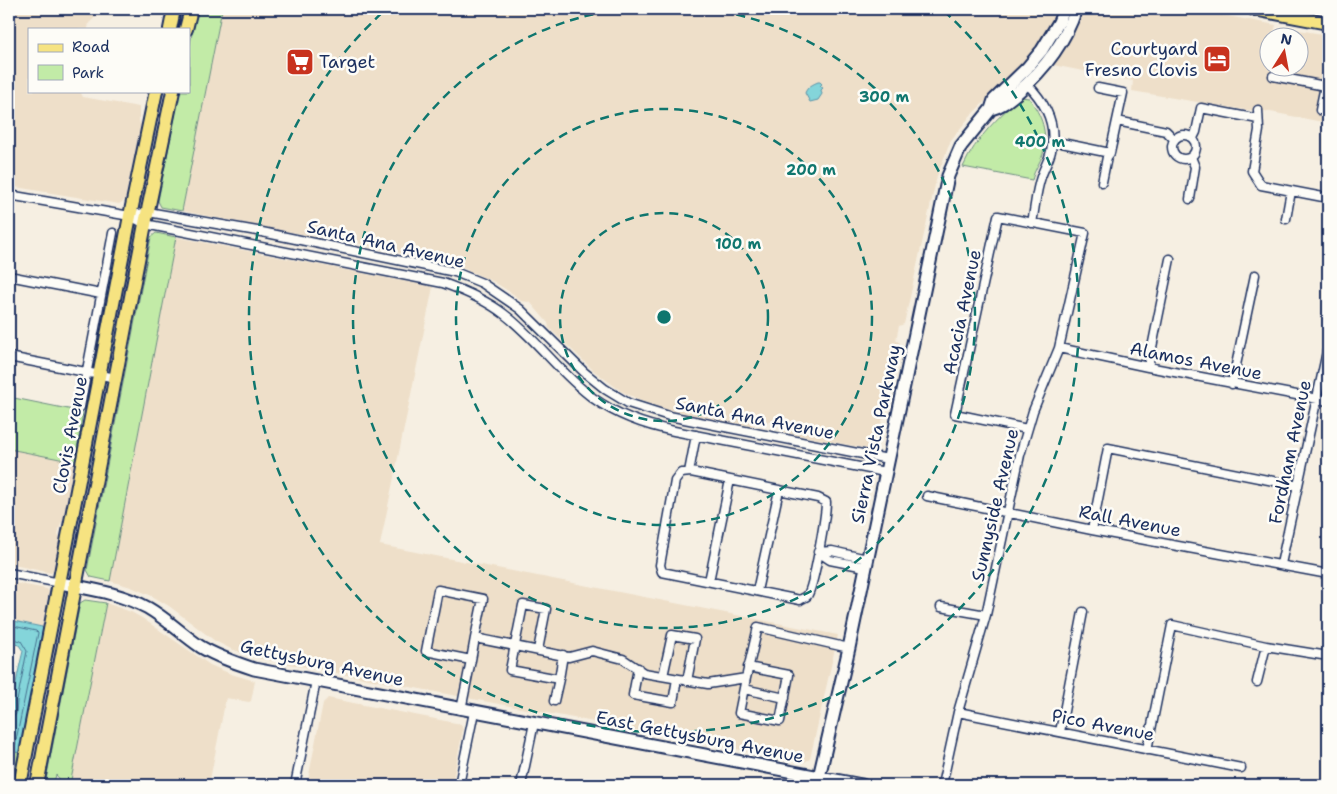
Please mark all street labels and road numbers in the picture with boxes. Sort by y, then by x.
street label: Santa Ana Avenue [305,214,467,274]
street label: Acacia Avenue [937,247,987,377]
street label: Alamos Avenue [1128,336,1264,386]
street label: Sierra Vista Parkway [845,342,907,526]
street label: Clovis Avenue [47,374,93,496]
street label: Fordham Avenue [1263,378,1317,526]
street label: Santa Ana Avenue [674,391,836,445]
street label: Sunnyside Avenue [966,426,1024,584]
street label: Rall Avenue [1077,499,1183,543]
street label: Gettysburg Avenue [238,634,406,692]
street label: Pico Avenue [1050,703,1156,747]
street label: East Gettysburg Avenue [594,705,806,769]

